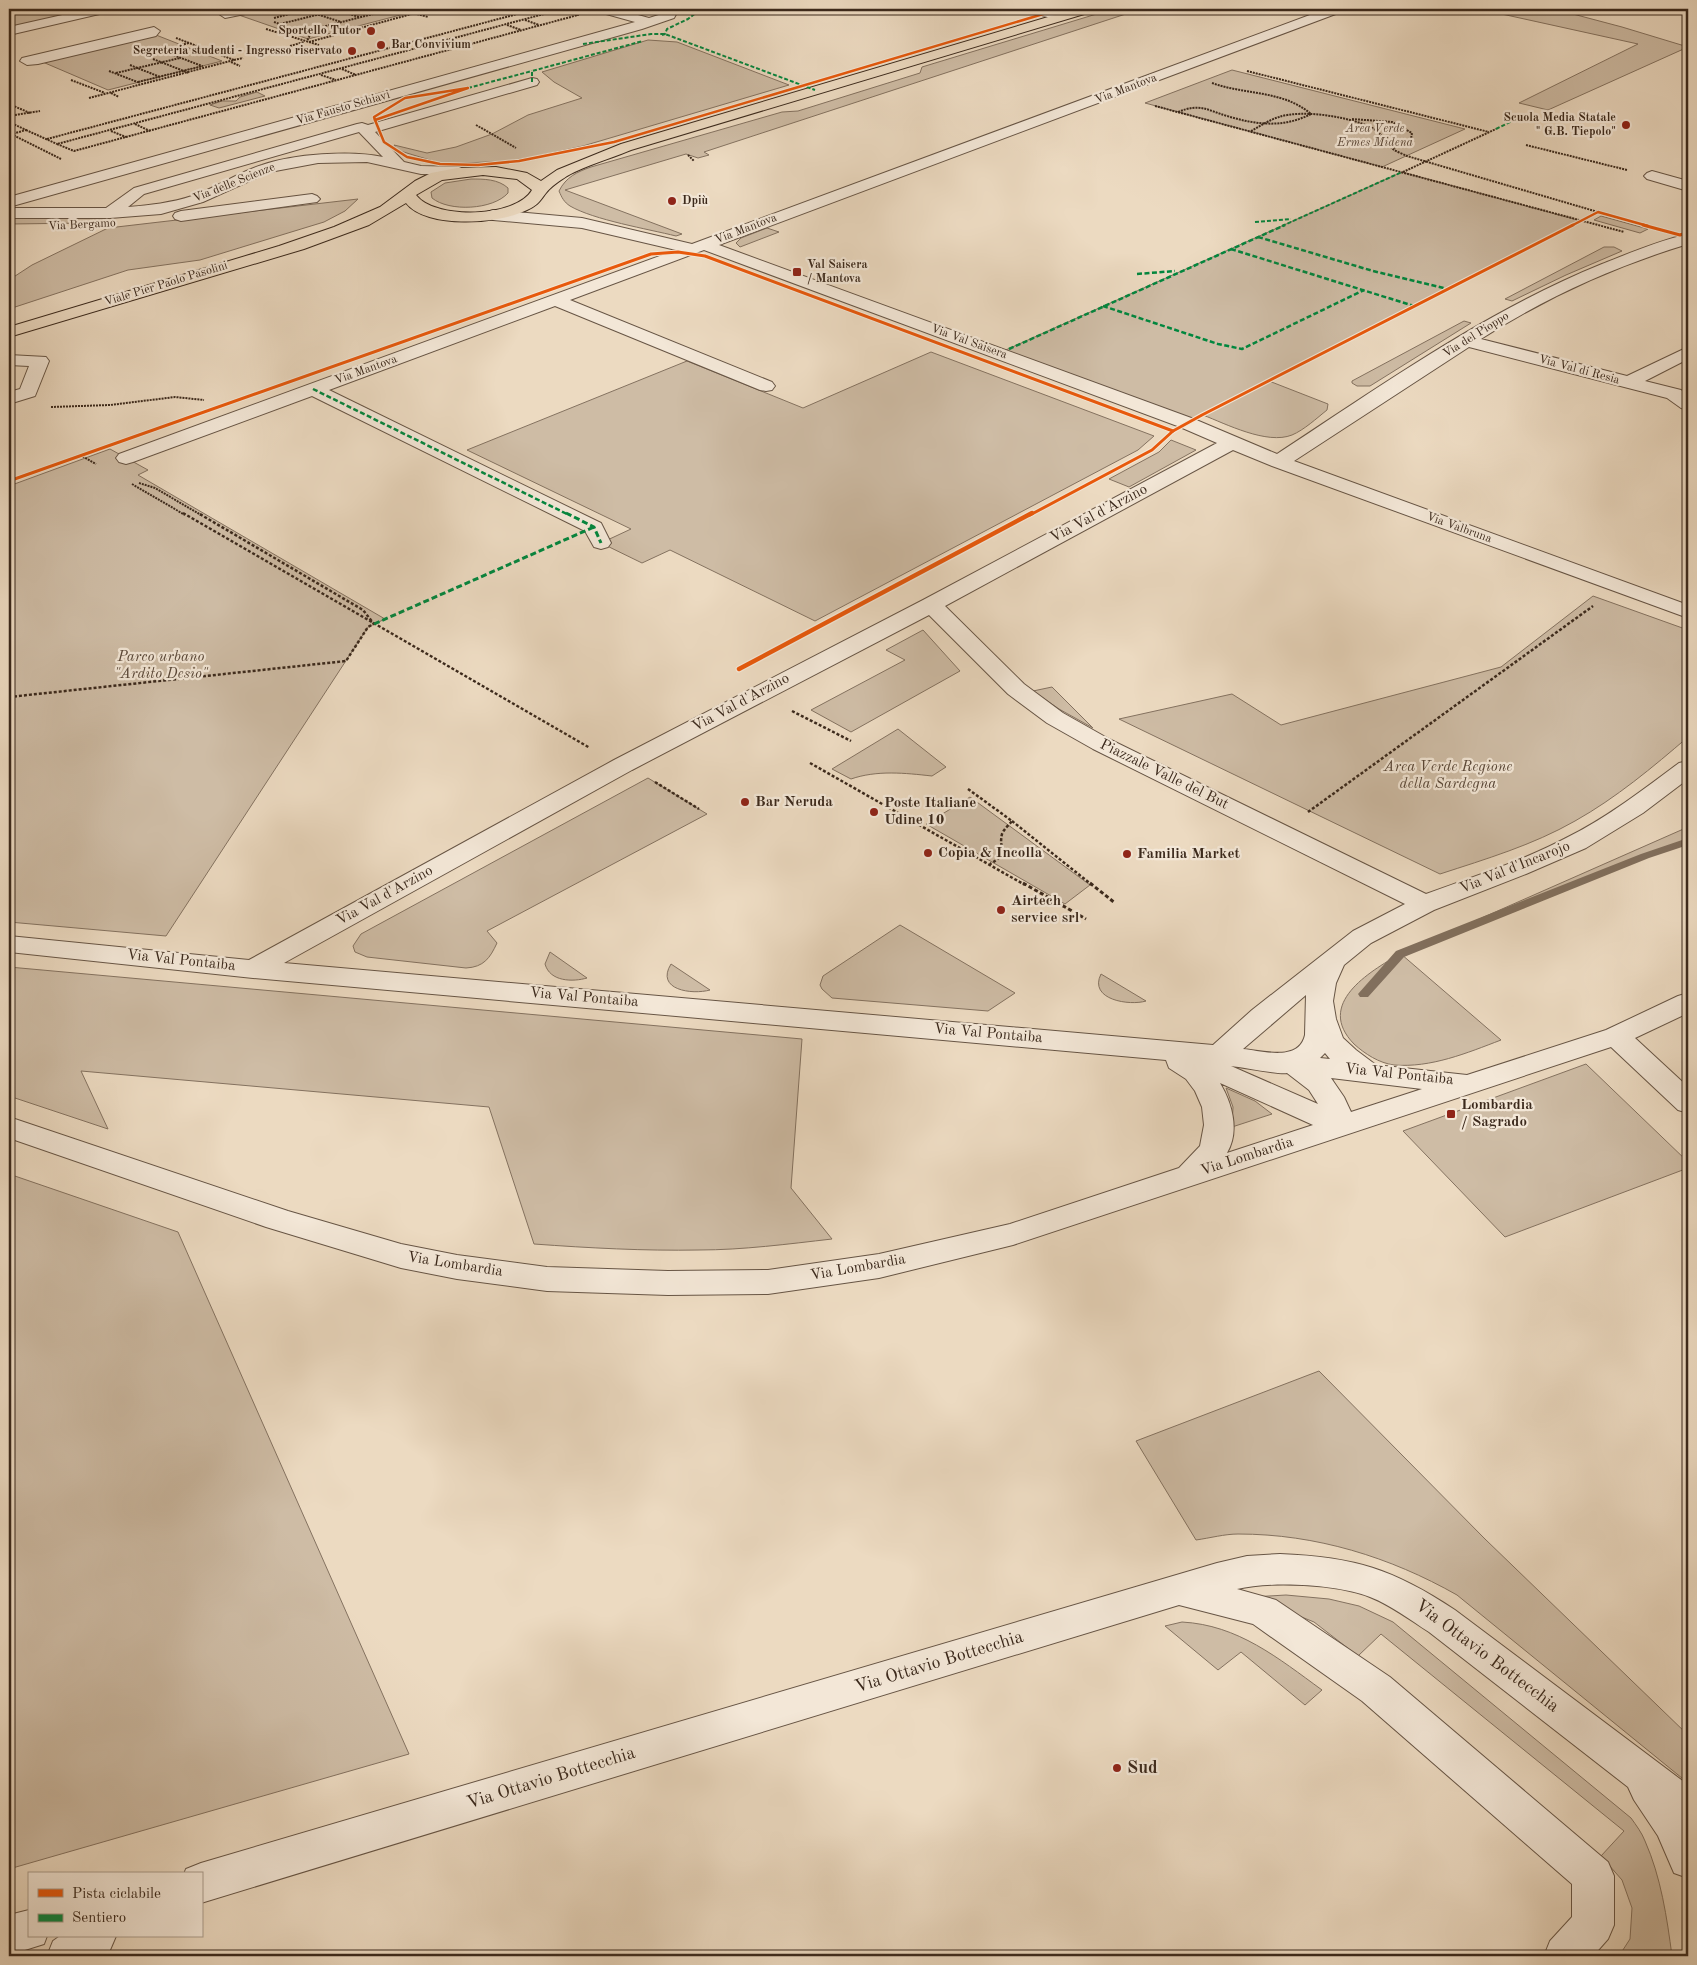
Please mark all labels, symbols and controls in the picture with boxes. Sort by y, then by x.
place label: Sportello Tutor [278,25,361,37]
marker: Sportello Tutor [365,25,377,37]
marker: Bar Convivium [375,39,387,51]
place label: Bar Convivium [391,39,471,51]
place label: Segreteria studenti - Ingresso riservato [133,45,342,57]
marker: Segreteria studenti - Ingresso riservato [346,45,358,57]
street label: Via Mantova [1093,72,1159,106]
street label: Via Fausto Schiavi [295,89,391,127]
place label: Scuola Media Statale " G.B. Tiepolo" [1504,112,1616,138]
marker: Scuola Media Statale " G.B. Tiepolo" [1620,119,1632,131]
park label: Area Verde Ermes Midena [1336,123,1413,149]
street label: Via delle Scienze [191,161,277,205]
marker: Dpiù [666,195,678,207]
place label: Dpiù [682,195,709,207]
street label: Via Mantova [713,212,779,246]
street label: Via Bergamo [48,217,116,233]
place label: Val Saisera / Mantova [807,259,867,285]
street label: Viale Pier Paolo Pasolini [103,260,229,308]
marker: Val Saisera / Mantova [791,266,803,278]
street label: Via del Pioppo [1441,310,1511,360]
street label: Via Val Saisera [929,323,1009,361]
street label: Via Mantova [333,353,399,387]
street label: Via Val di Resia [1537,353,1621,387]
street label: Via Val d'Arzino [1048,482,1150,546]
street label: Via Valbruna [1425,511,1493,545]
park label: Parco urbano "Ardito Desio" [114,650,209,682]
street label: Via Val d'Arzino [690,671,792,735]
street label: Piazzale Valle del But [1097,737,1231,813]
park label: Area Verde Regione della Sardegna [1383,760,1512,792]
place label: Bar Neruda [755,795,833,810]
marker: Bar Neruda [739,796,751,808]
place label: Poste Italiane Udine 10 [884,796,976,828]
marker: Poste Italiane Udine 10 [868,806,880,818]
street label: Via Val d'Incarojo [1458,839,1572,897]
place label: Copia & Incolla [938,846,1043,861]
marker: Copia & Incolla [922,847,934,859]
place label: Familia Market [1137,847,1240,862]
marker: Familia Market [1121,848,1133,860]
street label: Via Val d'Arzino [334,863,436,929]
place label: Airtech service srl [1011,894,1080,926]
marker: Airtech service srl [995,904,1007,916]
street label: Via Val Pontaiba [126,948,237,974]
street label: Via Val Pontaiba [529,986,640,1010]
street label: Via Val Pontaiba [933,1022,1044,1046]
street label: Via Val Pontaiba [1344,1062,1455,1088]
place label: Lombardia / Sagrado [1461,1098,1533,1130]
marker: Lombardia / Sagrado [1445,1108,1457,1120]
street label: Via Lombardia [1199,1135,1296,1179]
street label: Via Lombardia [406,1250,504,1280]
street label: Via Lombardia [809,1252,907,1284]
street label: Via Ottavio Bottecchia [1412,1596,1562,1716]
street label: Via Ottavio Bottecchia [853,1628,1026,1696]
street label: Via Ottavio Bottecchia [465,1744,638,1812]
place label: Sud [1127,1759,1158,1777]
marker: Sud [1111,1762,1123,1774]
legend [28,1872,202,1938]
text: Pista ciclabile [72,1887,161,1902]
text: Sentiero [72,1911,126,1926]

